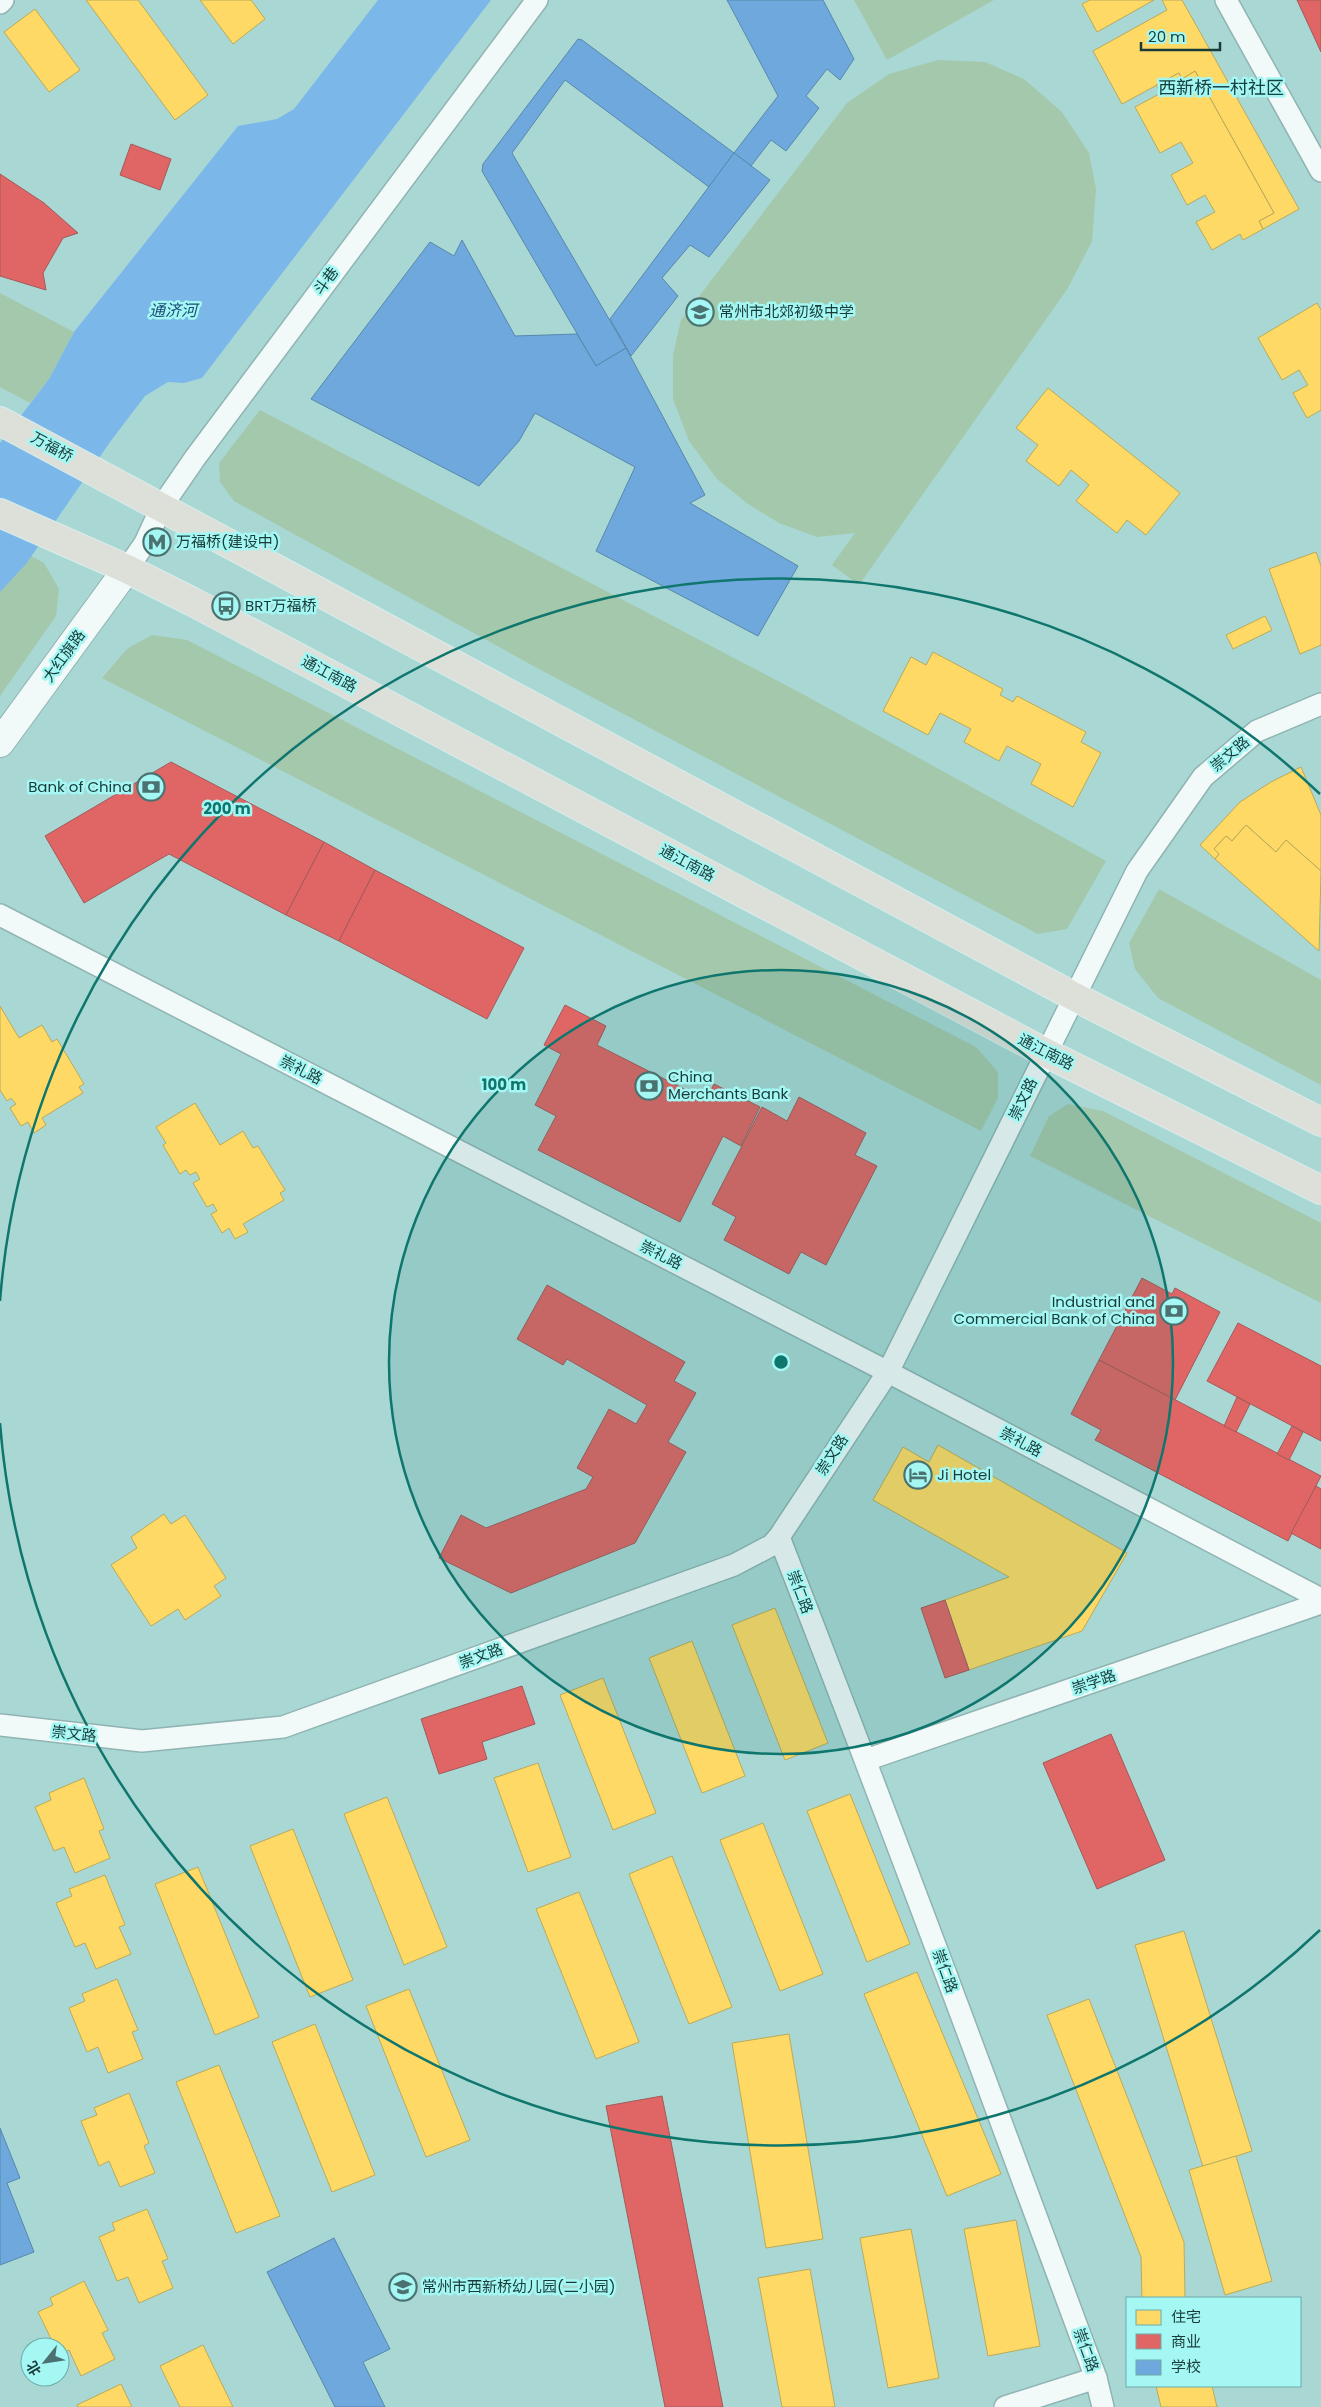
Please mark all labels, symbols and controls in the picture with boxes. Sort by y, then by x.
scale bar [1141,20,1220,52]
text: 20 m [1148,26,1186,47]
district label: 西新桥一村社区 [1158,75,1284,100]
street label: 斗巷 [308,262,343,299]
school or university icon: 常州市北郊初级中学 [685,297,715,327]
water label: 通济河 [149,299,200,322]
place label: 常州市北郊初级中学 [719,301,854,322]
street label: 万福桥 [27,427,77,466]
metro station icon: 万福桥(建设中) [142,527,172,557]
place label: 万福桥(建设中) [176,531,280,552]
bus stop icon: BRT万福桥 [211,591,241,621]
place label: BRT万福桥 [245,595,316,616]
street label: 大红旗路 [37,625,90,686]
street label: 通江南路 [298,650,361,697]
street label: 崇文路 [1206,731,1254,776]
bank icon: Bank of China [136,772,166,802]
place label: Bank of China [28,776,132,797]
text: 200 m [203,798,251,819]
street label: 通江南路 [656,839,719,886]
street label: 通江南路 [1015,1029,1078,1075]
street label: 崇礼路 [276,1050,326,1089]
place label: China Merchants Bank [668,1066,788,1104]
bank icon: China Merchants Bank [634,1071,664,1101]
text: 100 m [482,1074,526,1095]
street label: 崇文路 [1003,1074,1042,1124]
street label: 崇礼路 [636,1235,686,1274]
place label: Industrial and Commercial Bank of China [954,1291,1155,1329]
bank icon: Industrial and Commercial Bank of China [1159,1296,1189,1326]
centre of rings [772,1353,790,1371]
street label: 崇礼路 [996,1422,1046,1461]
street label: 崇文路 [811,1430,853,1479]
hotel icon: Ji Hotel [903,1460,933,1490]
place label: Ji Hotel [937,1464,991,1485]
street label: 崇仁路 [783,1567,818,1617]
street label: 崇文路 [456,1638,506,1673]
street label: 崇学路 [1069,1664,1119,1699]
street label: 崇文路 [51,1721,98,1746]
street label: 崇仁路 [928,1946,963,1996]
school or university icon: 常州市西新桥幼儿园(二小园) [388,2272,418,2302]
place label: 常州市西新桥幼儿园(二小园) [422,2276,616,2297]
legend [1126,2297,1301,2387]
text: 住宅 [1171,2306,1201,2327]
street label: 崇仁路 [1069,2325,1104,2375]
text: 商业 [1171,2331,1201,2352]
north arrow [20,2337,70,2387]
text: 学校 [1171,2356,1201,2377]
text: 北 [22,2357,46,2380]

